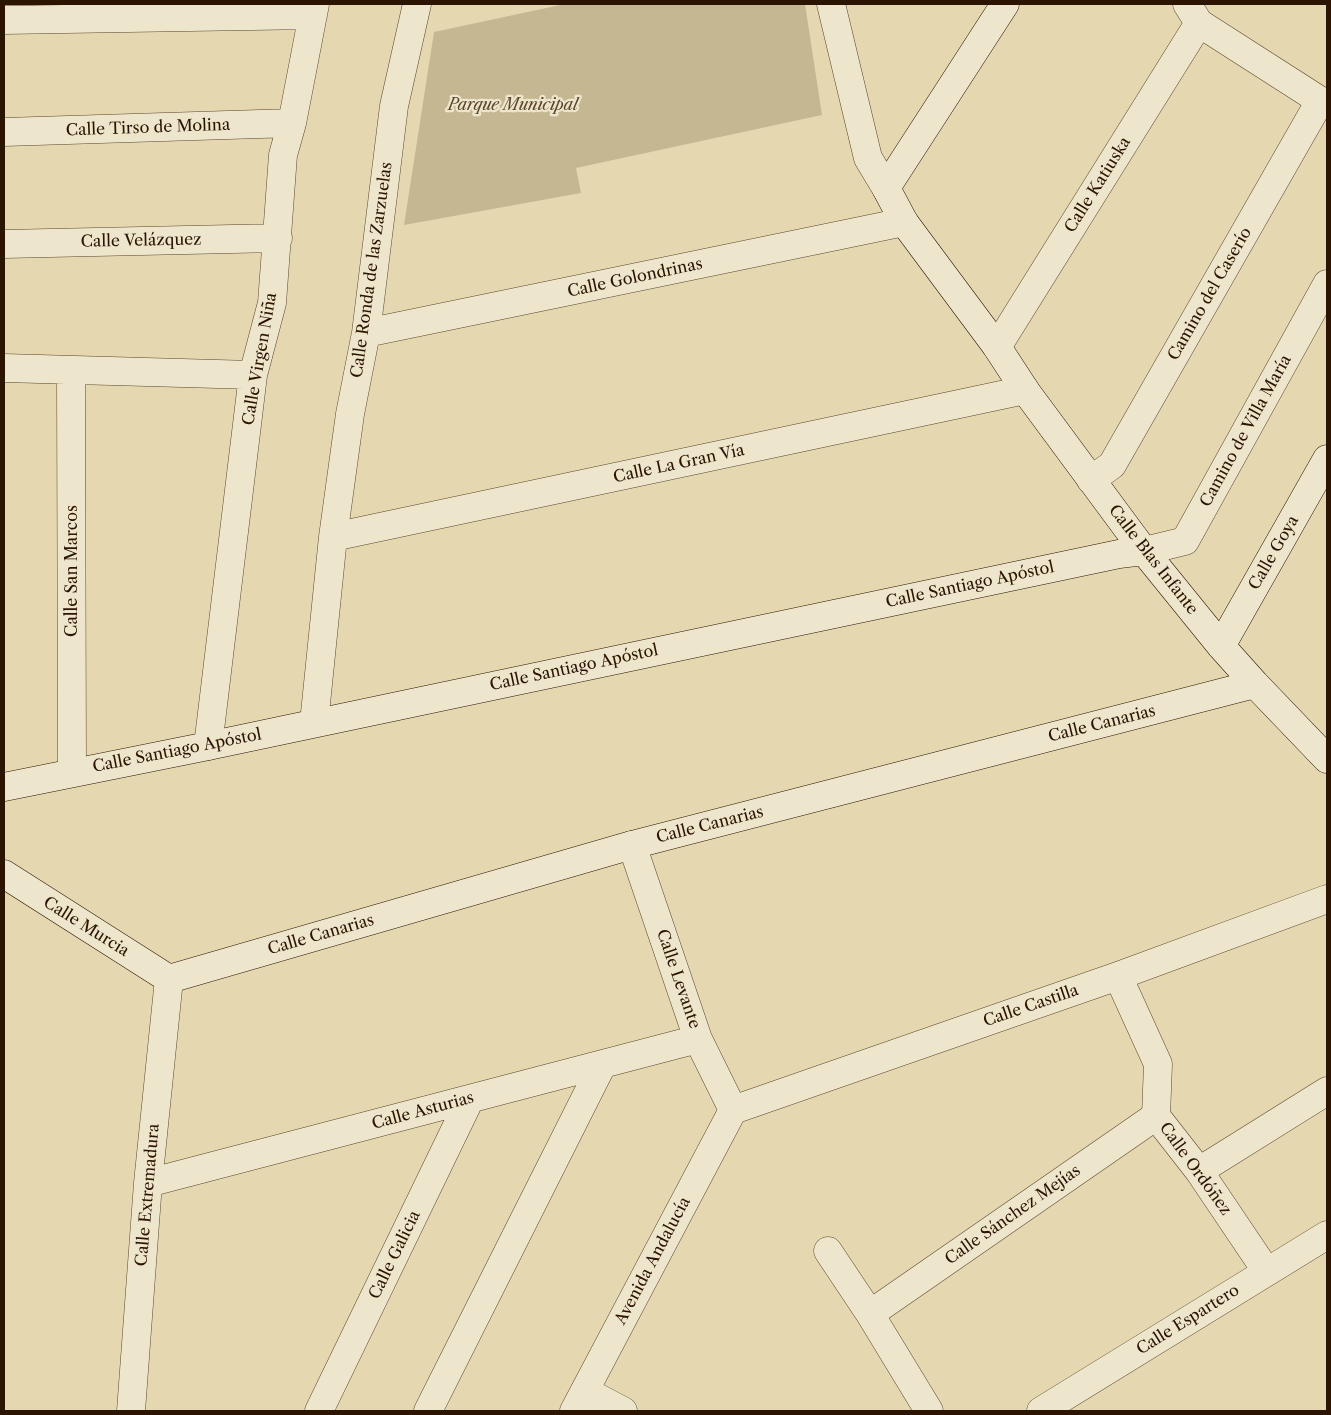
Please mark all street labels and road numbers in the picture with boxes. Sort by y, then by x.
street label: Calle Tirso de Molina [65,116,231,140]
street label: Calle Katiuska [1061,134,1135,236]
street label: Calle Ronda de las Zarzuelas [347,161,397,379]
street label: Camino del Caserío [1164,224,1256,364]
street label: Calle Velázquez [80,230,202,252]
street label: Calle Golondrinas [566,254,704,302]
street label: Calle Virgen Niña [239,291,281,427]
street label: Camino de Villa María [1196,352,1296,510]
street label: Calle La Gran Vía [612,441,746,487]
street label: Calle Blas Infante [1104,501,1202,619]
street label: Calle San Marcos [62,505,82,637]
street label: Calle Goya [1245,512,1303,594]
street label: Calle Santiago Apóstol [884,558,1056,612]
street label: Calle Santiago Apóstol [488,641,660,695]
street label: Calle Canarias [1046,701,1158,747]
street label: Calle Santiago Apóstol [91,725,263,777]
street label: Calle Canarias [654,802,766,848]
street label: Calle Murcia [40,893,132,961]
street label: Calle Canarias [266,911,376,959]
street label: Calle Levante [652,927,704,1031]
street label: Calle Castilla [981,981,1081,1031]
street label: Calle Asturias [370,1088,476,1134]
street label: Calle Ordóñez [1155,1119,1235,1219]
street label: Calle Extremadura [132,1123,164,1267]
street label: Calle Sánchez Mejías [942,1161,1084,1269]
street label: Avenida Andalucía [611,1194,695,1328]
street label: Calle Galicia [365,1208,425,1302]
street label: Calle Espartero [1133,1281,1243,1359]

